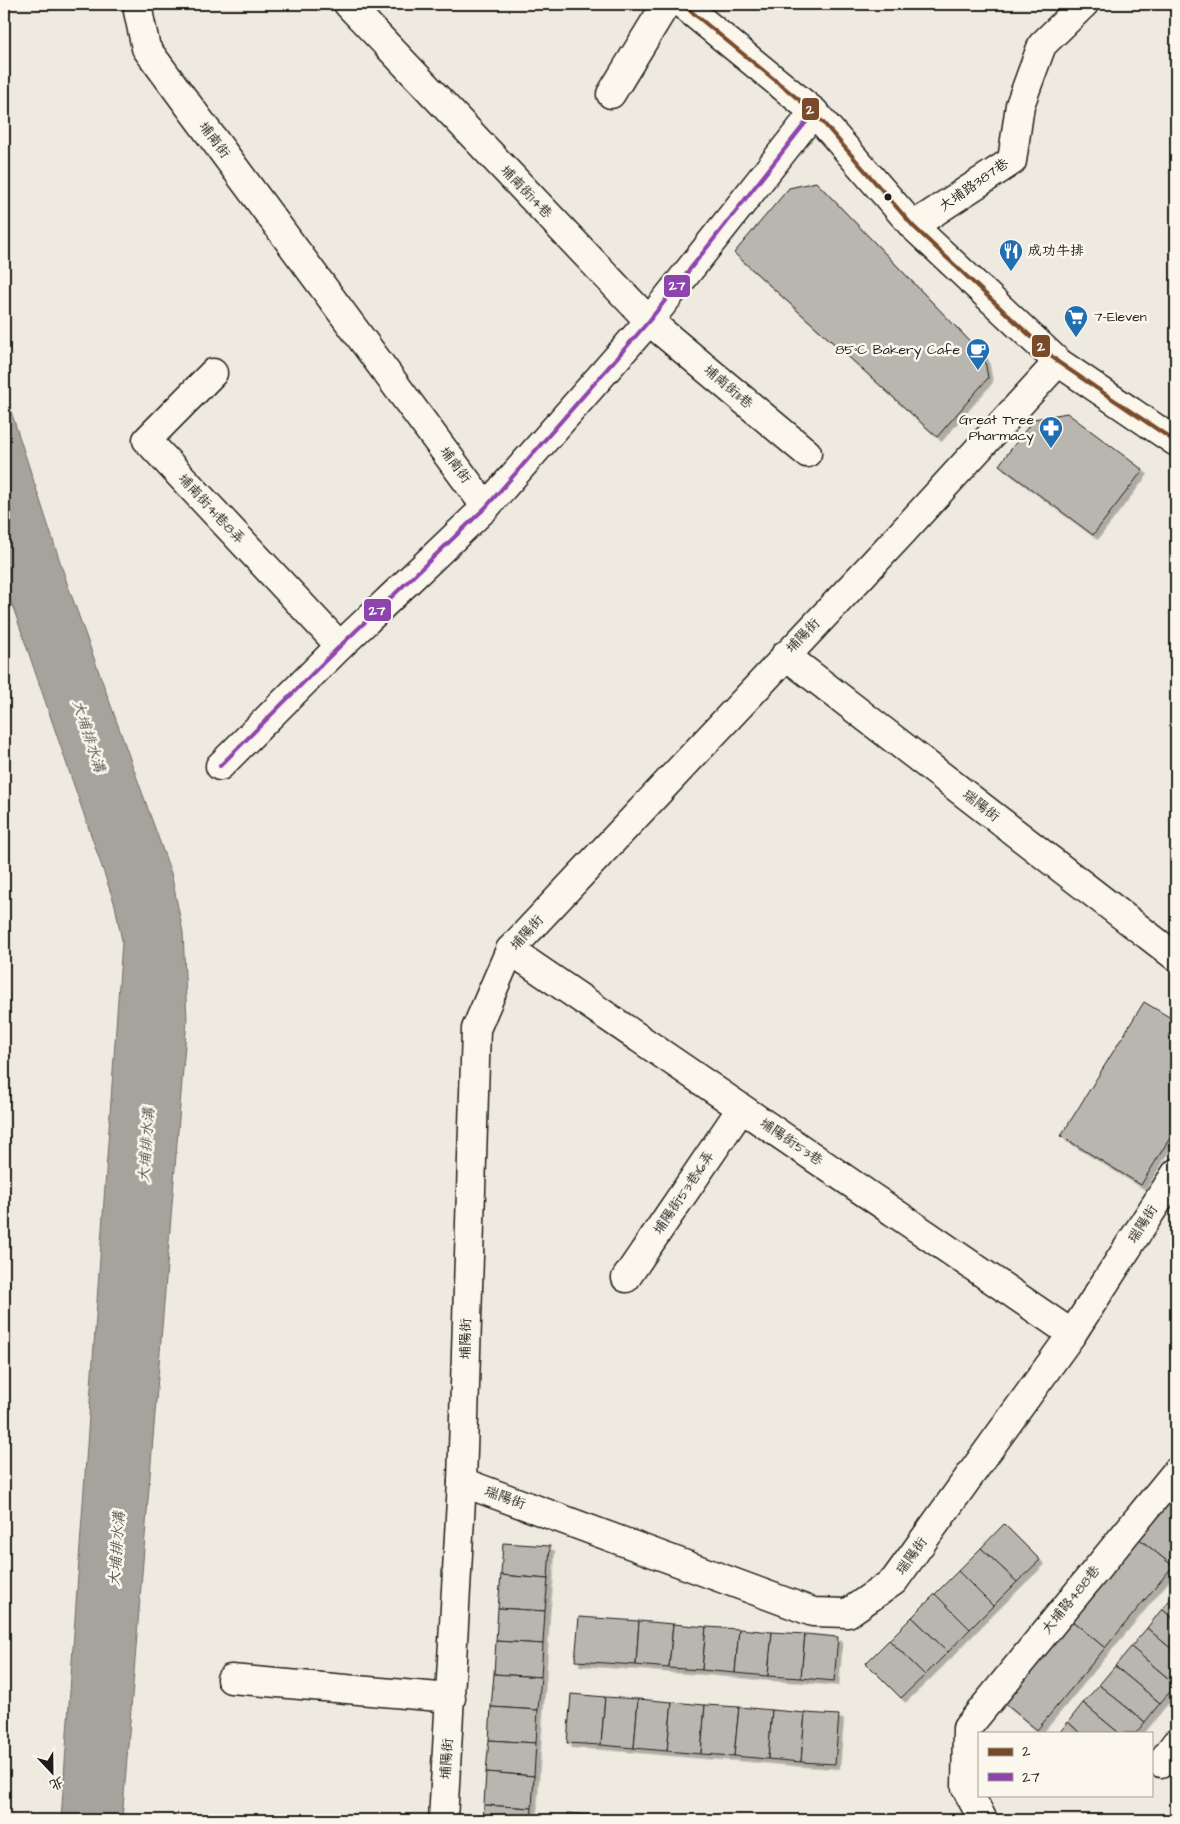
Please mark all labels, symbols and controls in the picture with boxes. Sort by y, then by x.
line badge: 2 [801,97,820,121]
text: 2 [805,100,815,120]
street label: 埔南街 [193,117,235,163]
street label: 大埔路387巷 [935,153,1014,216]
street label: 埔南街14巷 [495,161,557,224]
unlabelled marker [883,192,893,202]
restaurant icon: 成功牛排 [998,238,1024,272]
place label: 成功牛排 [1028,241,1084,261]
line badge: 27 [663,274,691,298]
text: 27 [668,276,686,296]
supermarket icon: 7-Eleven [1063,304,1089,338]
place label: 7-Eleven [1094,307,1147,327]
line badge: 2 [1031,334,1051,358]
cafe icon: 85°C Bakery Cafe [965,337,991,371]
text: 2 [1036,337,1046,357]
place label: 85°C Bakery Cafe [835,340,960,360]
street label: 埔南街11巷 [699,360,758,414]
place label: Great Tree Pharmacy [959,410,1034,446]
pharmacy icon: Great Tree Pharmacy [1038,415,1064,449]
street label: 埔南街 [434,442,476,488]
street label: 埔南街41巷8弄 [173,469,249,549]
line badge: 27 [363,598,392,622]
text: 27 [368,601,386,621]
street label: 埔陽街 [781,614,825,658]
water label: 大埔排水溝 [67,697,111,777]
street label: 瑞陽街 [958,785,1004,827]
street label: 埔陽街 [506,911,548,955]
water label: 大埔排水溝 [133,1105,159,1183]
street label: 埔陽街53巷 [755,1113,828,1171]
street label: 埔陽街53巷16弄 [648,1147,720,1239]
street label: 瑞陽街 [1123,1201,1163,1248]
street label: 埔陽街 [456,1318,476,1360]
street label: 瑞陽街 [481,1481,528,1515]
water label: 大埔排水溝 [104,1509,130,1587]
street label: 瑞陽街 [891,1533,932,1580]
street label: 大埔路488巷 [1037,1560,1106,1639]
legend [978,1732,1152,1796]
street label: 埔陽街 [436,1737,458,1781]
text: 2 [1022,1741,1031,1762]
north arrow [28,1746,78,1796]
text: 27 [1022,1767,1040,1788]
text: 北 [46,1771,67,1795]

